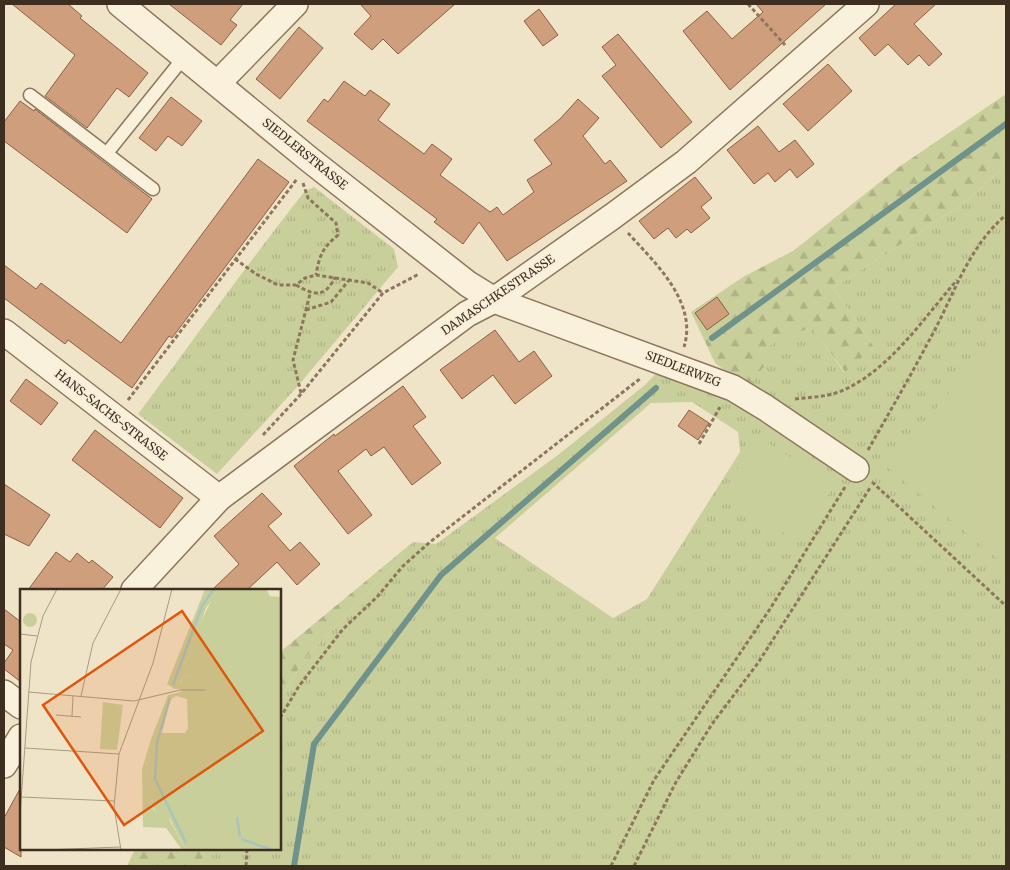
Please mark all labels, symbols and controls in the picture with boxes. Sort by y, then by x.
street label: SIEDLERSTRASSE [260,115,351,193]
street label: DAMASCHKESTRASSE [438,251,558,338]
street label: SIEDLERWEG [643,347,723,390]
street label: HANS-SACHS-STRASSE [52,366,171,463]
inset map [20,589,281,850]

